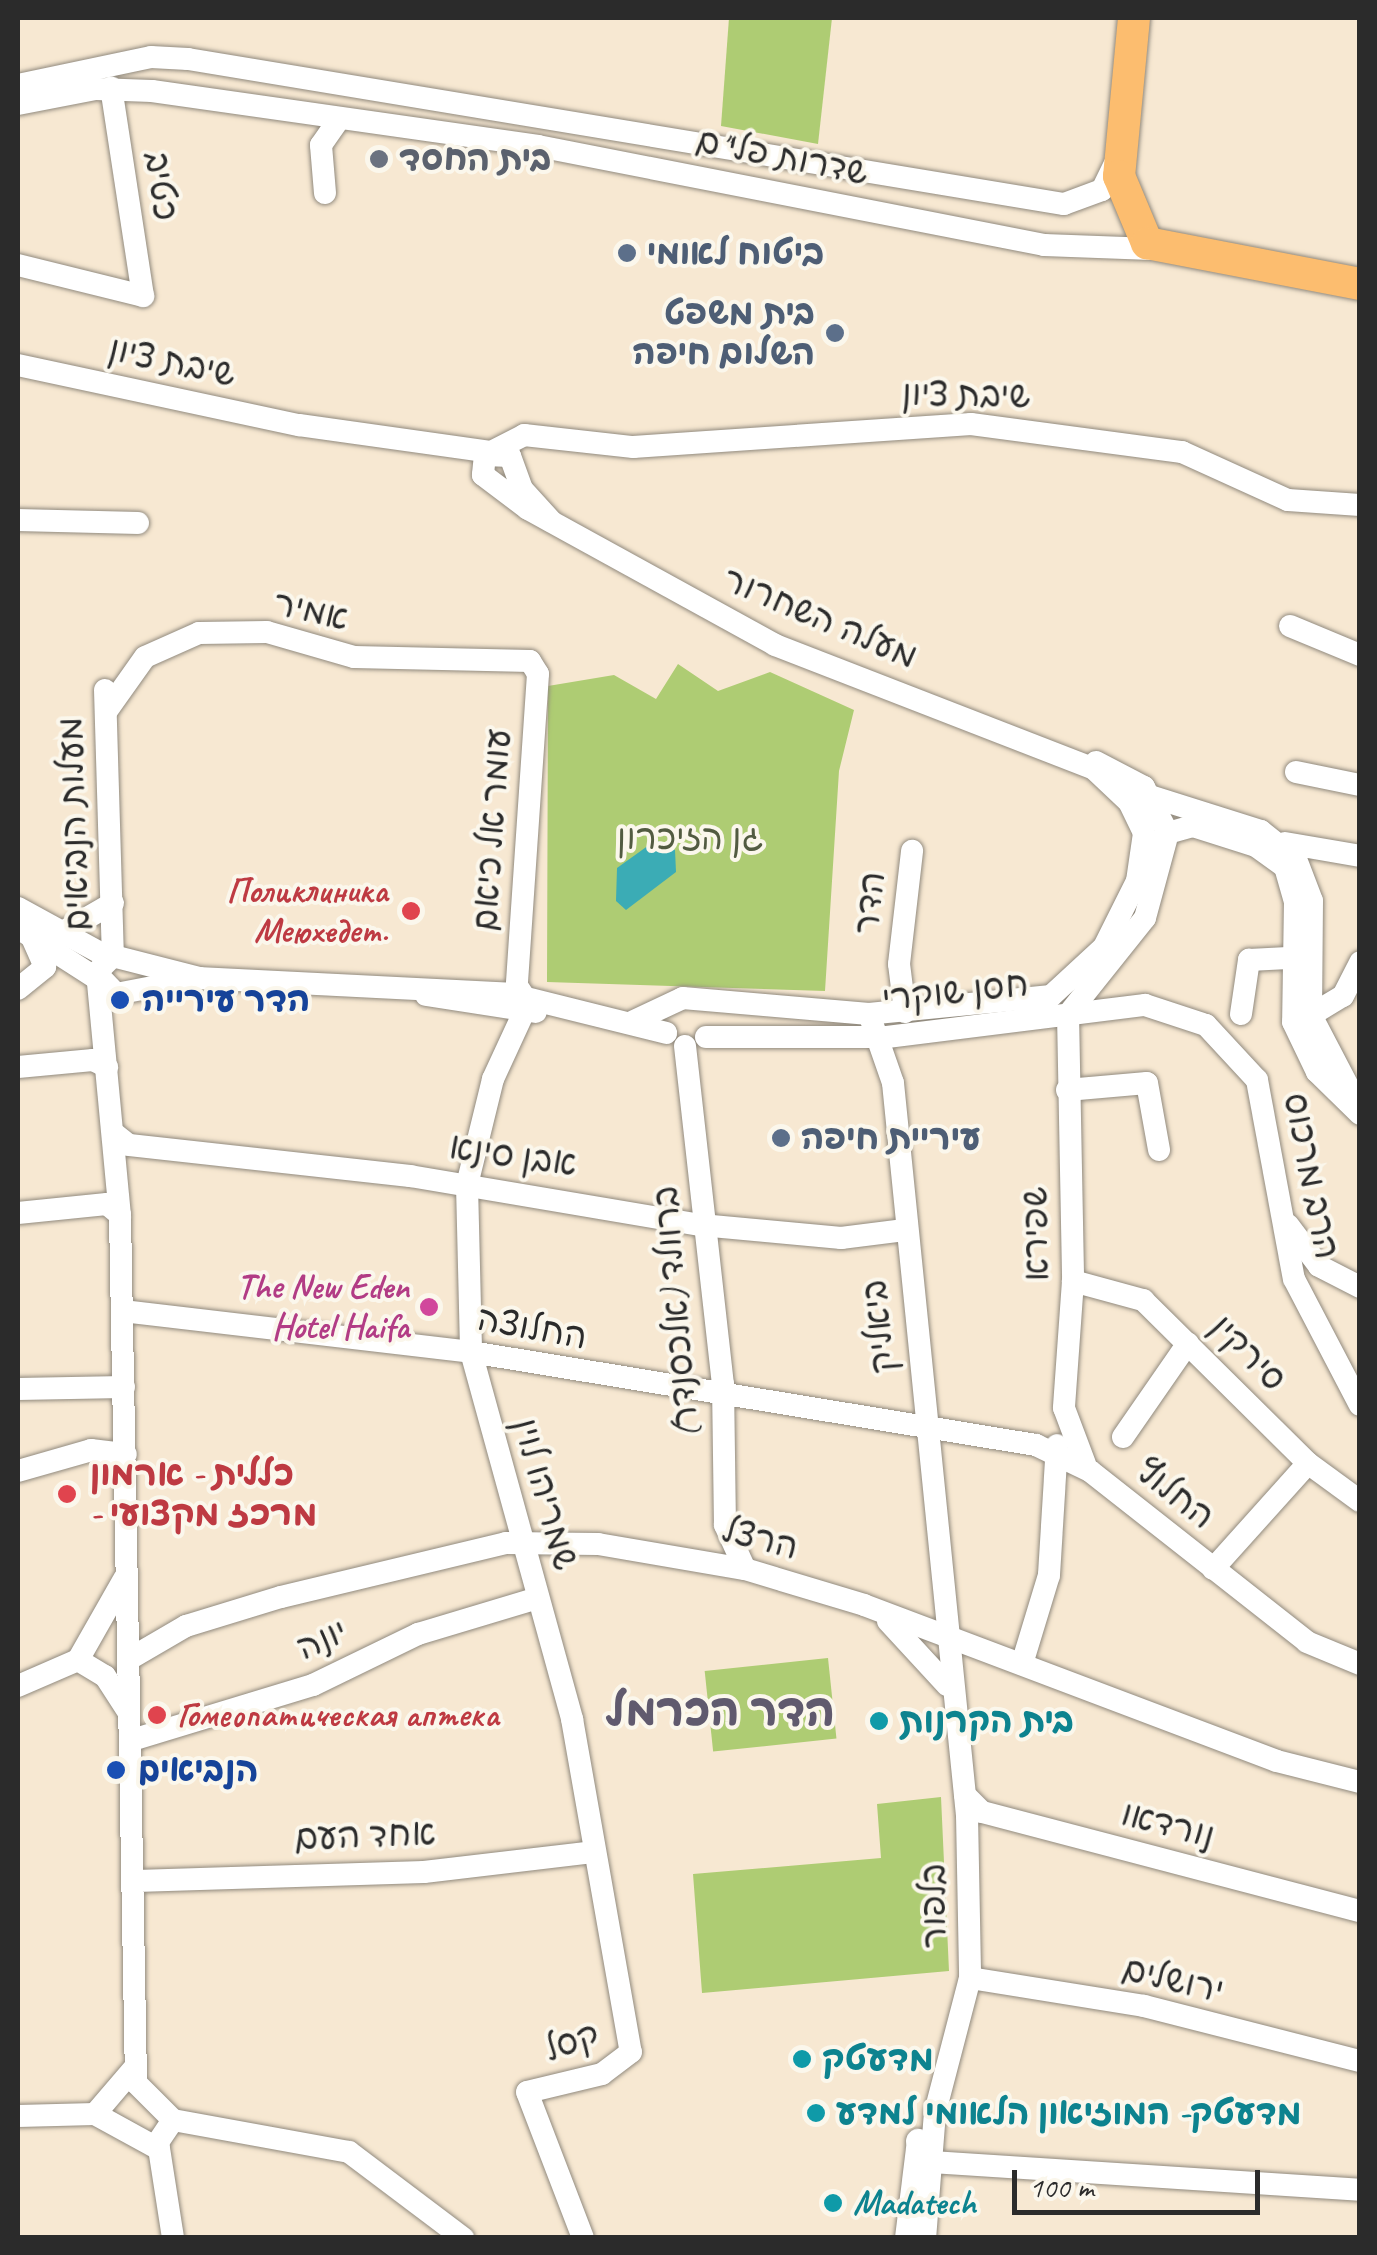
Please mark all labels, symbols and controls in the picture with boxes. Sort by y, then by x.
street label: שדרות פלי"ם [692,120,872,194]
place label: בית החסד [399,138,551,180]
marker: בית החסד [368,148,390,170]
street label: כטיב [135,149,187,223]
place label: ביטוח לאומי [647,232,824,274]
marker: ביטוח לאומי [616,242,638,264]
place label: בית משפט השלום חיפה [633,292,815,374]
marker: בית משפט השלום חיפה [824,322,846,344]
street label: שיבת ציון [105,328,239,396]
street label: שיבת ציון [901,373,1031,417]
street label: מעלה השחרור [717,558,923,678]
street label: אמיר [269,582,353,640]
street label: מעלות הנביאים [49,716,99,932]
street label: עומר אל כיאם [464,727,520,933]
park label: גן הזיכרון [617,817,763,859]
street label: הדר [845,869,895,937]
place label: Поликлиника Меюхедет. [227,870,388,952]
marker: Поликлиника Меюхедет. [398,898,424,924]
street label: חסן שוקרי [880,963,1030,1021]
place label: הדר עירייה [142,979,310,1021]
marker: הדר עירייה [107,987,133,1013]
street label: הרב מרכוס [1274,1089,1348,1263]
place label: עיריית חיפה [801,1117,981,1159]
street label: אבן סינא [447,1126,579,1186]
marker: עיריית חיפה [770,1127,792,1149]
street label: ברוולד (אלכסנדר) [644,1184,708,1440]
street label: שפירא [1014,1186,1058,1282]
place label: The New Eden Hotel Haifa [235,1266,409,1348]
street label: ביאליק [853,1278,905,1376]
marker: The New Eden Hotel Haifa [418,1296,440,1318]
street label: החלוצה [474,1298,590,1358]
street label: סירקין [1201,1306,1295,1400]
street label: שמריהו לוין [503,1413,587,1575]
street label: החלוץ [1127,1450,1223,1538]
place label: כללית - ארמון - מרכז מקצועי [90,1453,317,1535]
marker: כללית - ארמון - מרכז מקצועי [54,1481,80,1507]
street label: הרצל [717,1509,803,1569]
street label: יונה [290,1610,354,1670]
district label: הדר הכרמל [605,1684,835,1738]
place label: Гомеопатическая аптека [177,1694,500,1736]
place label: בית הקרנות [899,1700,1074,1742]
marker: Гомеопатическая аптека [146,1704,168,1726]
marker: בית הקרנות [868,1710,890,1732]
place label: הנביאים [138,1749,259,1791]
marker: הנביאים [103,1757,129,1783]
street label: נורדאו [1117,1792,1219,1858]
street label: אחד העם [294,1813,436,1859]
street label: בלפור [912,1863,956,1949]
street label: ירושלים [1118,1948,1228,2012]
street label: קסל [539,2013,605,2071]
place label: מדעטק [822,2038,934,2080]
marker: מדעטק [791,2048,813,2070]
place label: מדעטק- המוזיאון הלאומי למדע [836,2092,1302,2134]
marker: מדעטק- המוזיאון הלאומי למדע [805,2102,827,2124]
scale bar [1017,2150,1264,2212]
text: 100 m [1029,2168,1094,2206]
place label: Madatech [853,2182,976,2224]
marker: Madatech [822,2192,844,2214]

